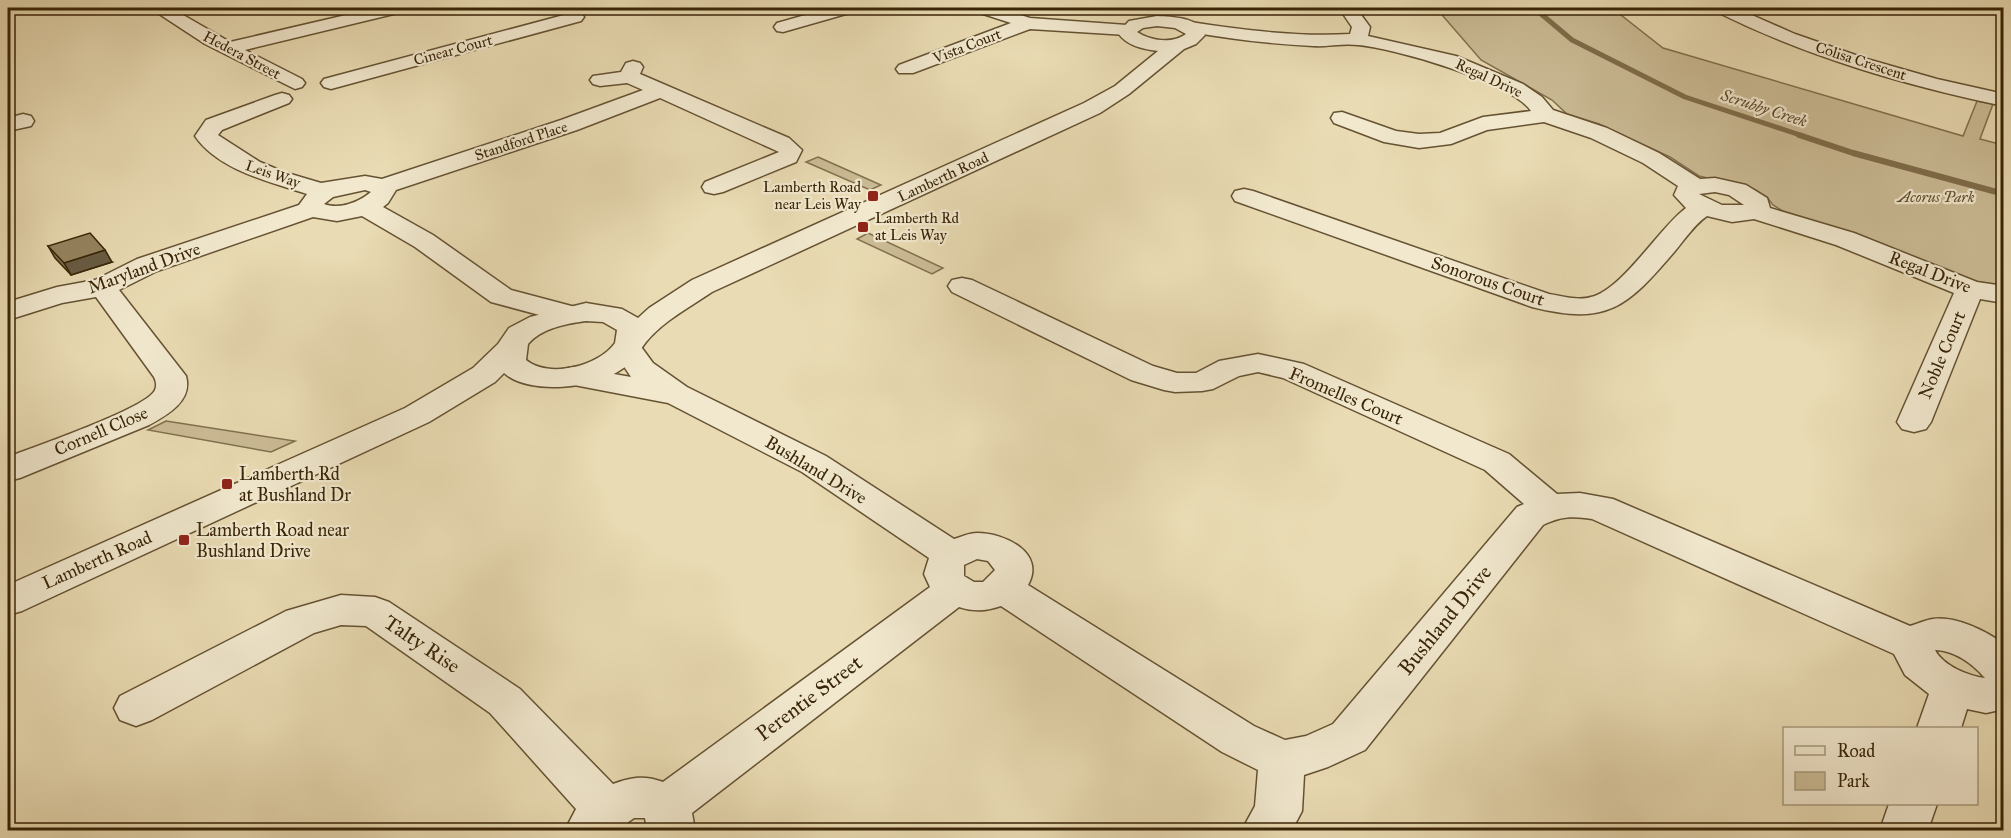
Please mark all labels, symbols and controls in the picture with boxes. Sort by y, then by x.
street label: Vista Court [929,24,1004,68]
street label: Hedera Street [200,27,284,83]
street label: Cinear Court [412,31,495,69]
street label: Colisa Crescent [1813,38,1909,84]
street label: Regal Drive [1453,55,1525,101]
water label: Scrubby Creek [1718,85,1809,131]
street label: Standford Place [472,118,570,164]
street label: Lamberth Road [895,148,992,206]
street label: Leis Way [243,156,304,192]
place label: Lamberth Road near Leis Way [763,178,862,213]
park label: Acorus Park [1896,188,1975,206]
marker: Lamberth Road near Leis Way [866,189,880,203]
place label: Lamberth Rd at Leis Way [875,209,959,244]
marker: Lamberth Rd at Leis Way [856,220,870,234]
street label: Maryland Drive [85,237,203,299]
street label: Regal Drive [1885,246,1974,299]
street label: Sonorous Court [1428,251,1548,311]
street label: Noble Court [1914,307,1971,402]
street label: Fromelles Court [1286,362,1407,430]
street label: Cornell Close [51,401,151,461]
street label: Bushland Drive [761,431,871,509]
place label: Lamberth Rd at Bushland Dr [239,463,351,506]
marker: Lamberth Rd at Bushland Dr [220,477,234,491]
place label: Lamberth Road near Bushland Drive [196,519,349,562]
street label: Lamberth Road [39,526,155,594]
marker: Lamberth Road near Bushland Drive [177,533,191,547]
street label: Bushland Drive [1393,560,1497,680]
street label: Talty Rise [379,609,465,679]
street label: Perentie Street [751,649,868,746]
legend [1783,727,1978,805]
text: Road [1837,740,1875,762]
text: Park [1837,770,1870,792]

